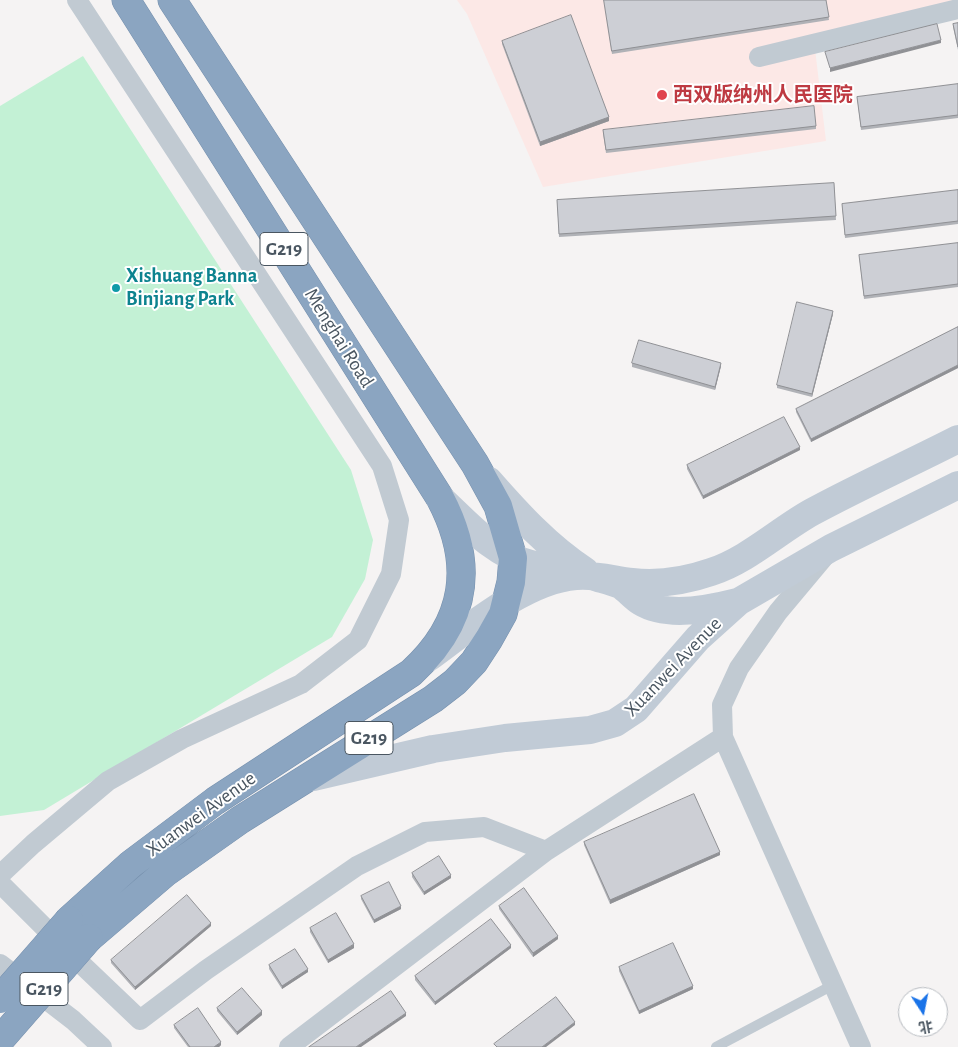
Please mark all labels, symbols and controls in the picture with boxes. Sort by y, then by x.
place label: 西双版纳州人民医院 [673,83,853,107]
marker: 西双版纳州人民医院 [655,88,669,102]
road number: G219 [260,232,308,266]
place label: Xishuang Banna Binjiang Park [126,264,257,311]
marker: Xishuang Banna Binjiang Park [110,282,122,294]
street label: Menghai Road [299,284,379,392]
street label: Xuanwei Avenue [619,612,727,722]
road number: G219 [345,721,393,754]
street label: Xuanwei Avenue [142,766,260,862]
road number: G219 [20,972,68,1006]
north arrow [898,987,948,1037]
text: 北 [917,1018,934,1034]

